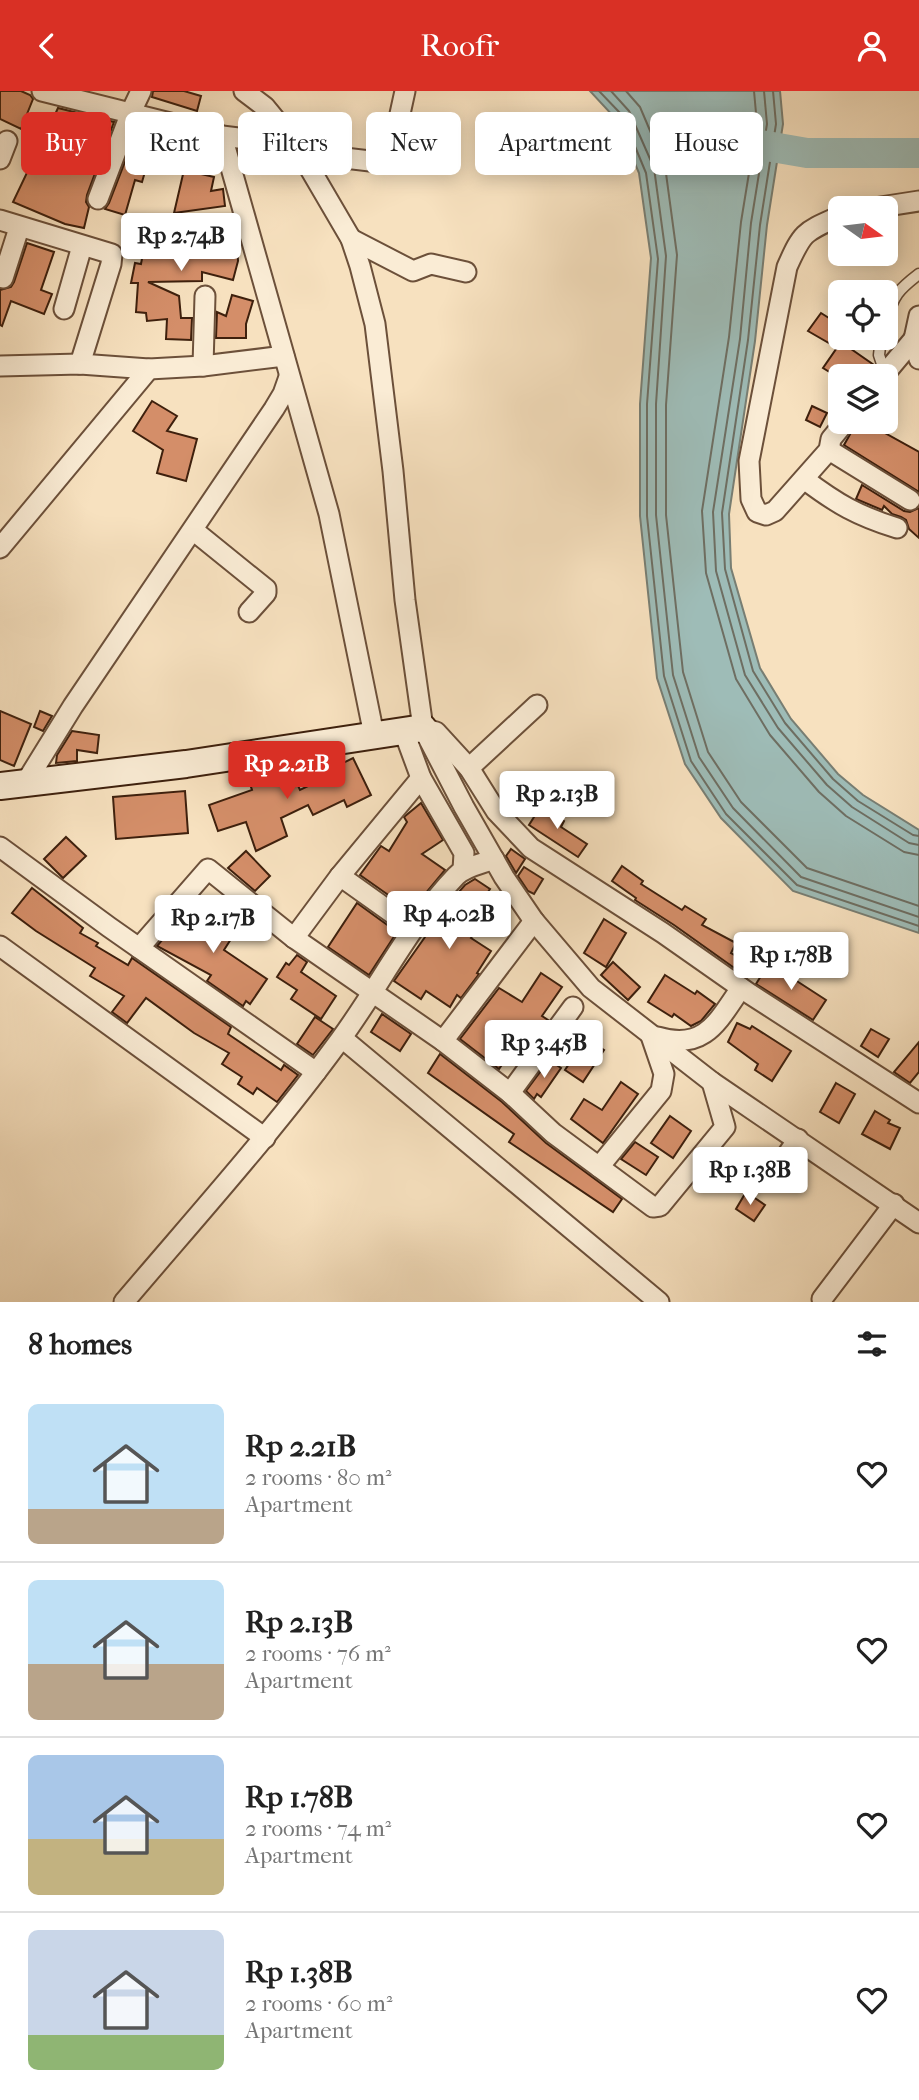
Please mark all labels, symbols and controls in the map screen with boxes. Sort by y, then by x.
icon: back [28,27,66,65]
text: Roofr [420,27,499,64]
icon: person [853,27,891,65]
chip: Buy [21,112,111,175]
chip: Rent [125,112,224,175]
chip: Filters [238,112,352,175]
chip: New [366,112,461,175]
chip: Apartment [475,112,636,175]
chip: House [650,112,763,175]
north arrow [828,196,898,266]
map controls [828,196,898,434]
pin: Rp 2.74B [109,213,253,273]
text: Rp 2.74B [137,222,225,249]
button: locate [828,280,898,350]
button: layers [828,364,898,434]
pin: Rp 2.21B [215,741,359,801]
text: Rp 2.21B [244,750,330,777]
pin: Rp 2.13B [485,771,629,831]
text: Rp 2.13B [516,780,598,807]
pin: Rp 4.02B [377,891,521,951]
pin: Rp 2.17B [141,895,285,955]
text: Rp 4.02B [403,900,495,927]
text: Rp 2.17B [171,904,255,931]
pin: Rp 1.78B [719,933,863,992]
text: Rp 1.78B [749,941,833,968]
pin: Rp 3.45B [472,1021,616,1080]
text: Rp 3.45B [501,1029,587,1056]
pin: Rp 1.38B [678,1147,822,1207]
text: Rp 1.38B [709,1156,791,1183]
icon: filters [853,1325,891,1363]
text: 8 homes [28,1327,132,1362]
text: Rp 2.21B [245,1429,356,1464]
icon: home [84,1432,168,1516]
icon: heart [853,1455,891,1493]
text: 2 rooms · 80 m² [245,1464,392,1491]
text: Apartment [245,1491,353,1518]
text: Rp 2.13B [245,1605,353,1640]
icon: home [84,1608,168,1692]
icon: heart [853,1631,891,1669]
text: 2 rooms · 76 m² [245,1640,391,1667]
text: Apartment [245,1667,353,1694]
text: Rp 1.78B [245,1780,353,1815]
icon: home [84,1783,168,1867]
icon: heart [853,1806,891,1844]
text: 2 rooms · 74 m² [245,1815,391,1842]
text: Apartment [245,1842,353,1869]
text: Rp 1.38B [245,1955,353,1990]
icon: home [84,1958,168,2042]
icon: heart [853,1981,891,2019]
text: 2 rooms · 60 m² [245,1990,392,2017]
text: Apartment [245,2017,353,2044]

